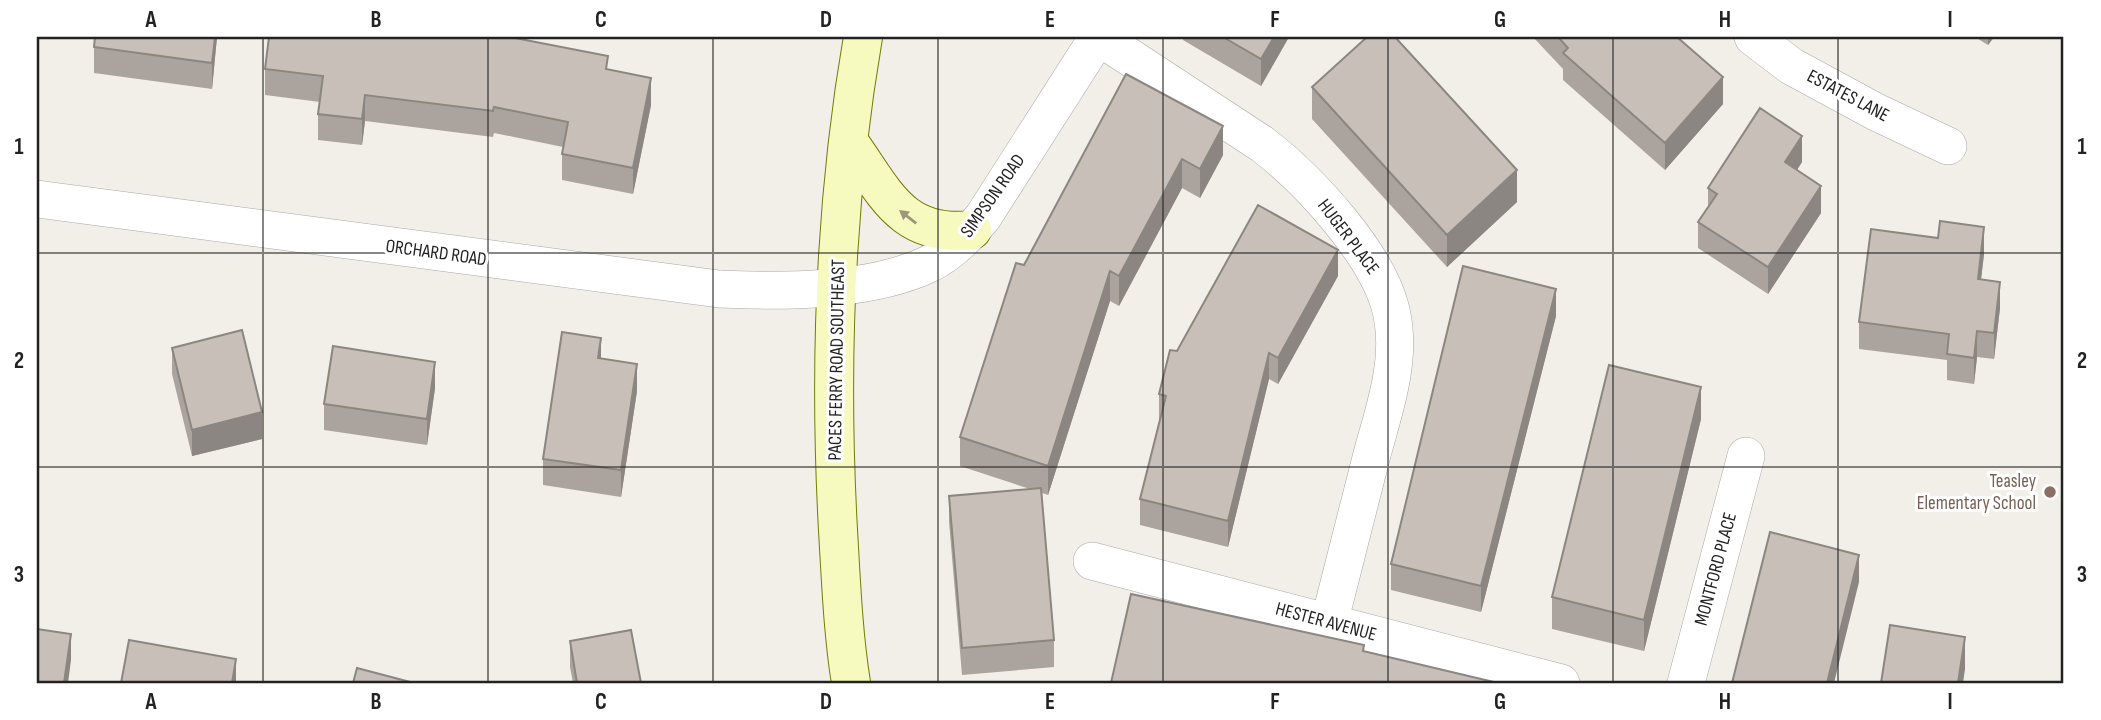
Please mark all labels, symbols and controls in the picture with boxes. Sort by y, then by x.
text: A [145,6,158,34]
text: B [371,6,382,34]
text: C [595,6,607,34]
text: D [820,6,832,34]
text: E [1045,6,1055,34]
text: F [1270,6,1280,34]
text: G [1494,6,1506,34]
text: H [1719,6,1731,34]
text: I [1947,6,1953,34]
street label: ESTATES LANE [1803,65,1893,127]
text: 1 [14,133,24,161]
text: 1 [2077,133,2087,161]
street label: SIMPSON ROAD [956,150,1030,242]
street label: HUGER PLACE [1312,195,1384,279]
one-way arrow [899,209,917,224]
street label: ORCHARD ROAD [384,235,488,271]
street label: PACES FERRY ROAD SOUTHEAST [824,259,850,461]
text: 2 [14,347,24,375]
text: 2 [2077,347,2087,375]
place label: Teasley Elementary School [1917,470,2037,515]
marker: Teasley Elementary School [2042,484,2058,500]
street label: MONTFORD PLACE [1690,510,1742,628]
text: 3 [14,561,24,589]
text: 3 [2077,561,2087,589]
street label: HESTER AVENUE [1273,597,1379,647]
text: A [145,688,158,716]
text: B [371,688,382,716]
text: C [595,688,607,716]
text: D [820,688,832,716]
text: E [1045,688,1055,716]
text: F [1270,688,1280,716]
text: G [1494,688,1506,716]
text: H [1719,688,1731,716]
text: I [1947,688,1953,716]

